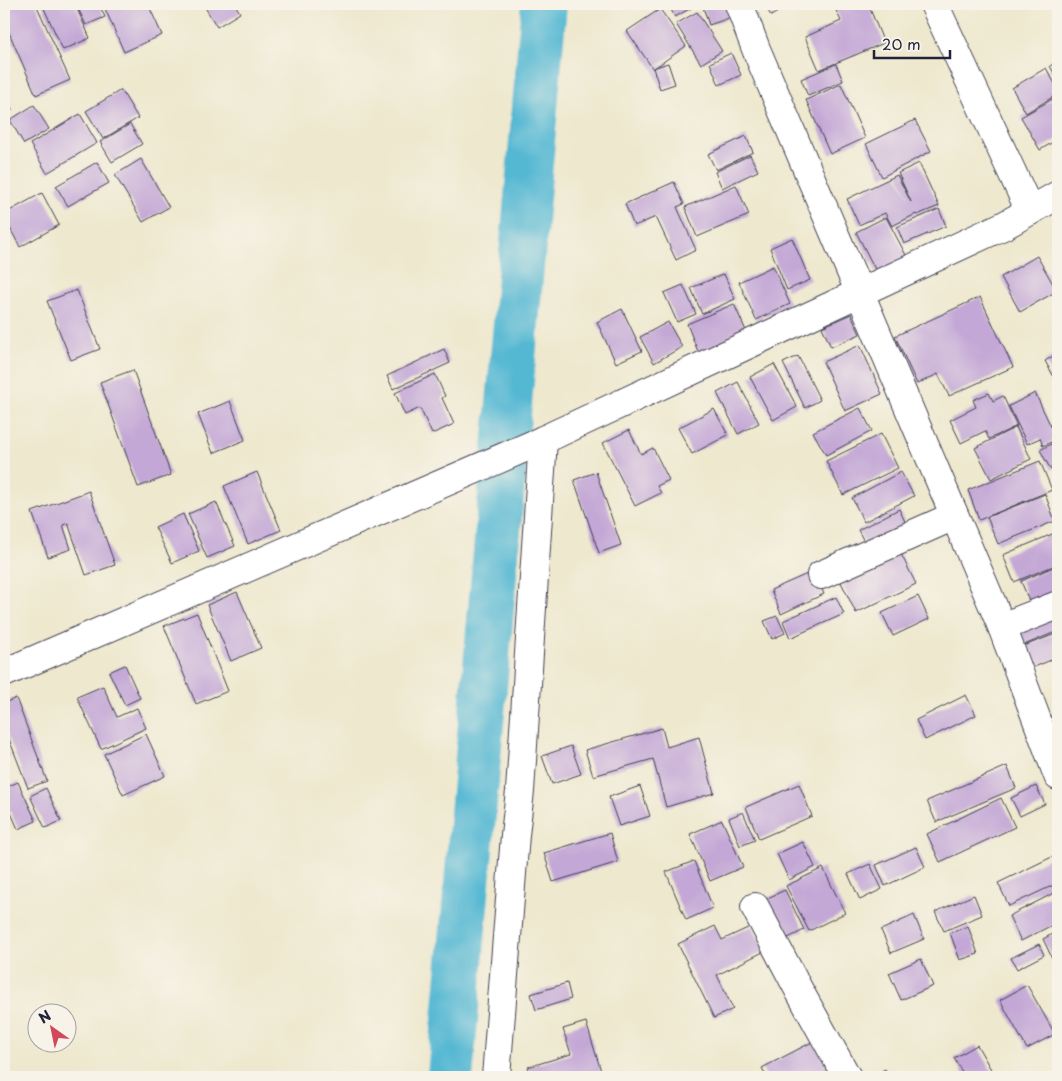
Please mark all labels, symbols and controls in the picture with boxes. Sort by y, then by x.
scale bar [874,28,951,60]
text: 20 m [882,32,921,55]
north arrow [28,1004,78,1054]
text: N [34,1005,55,1029]

